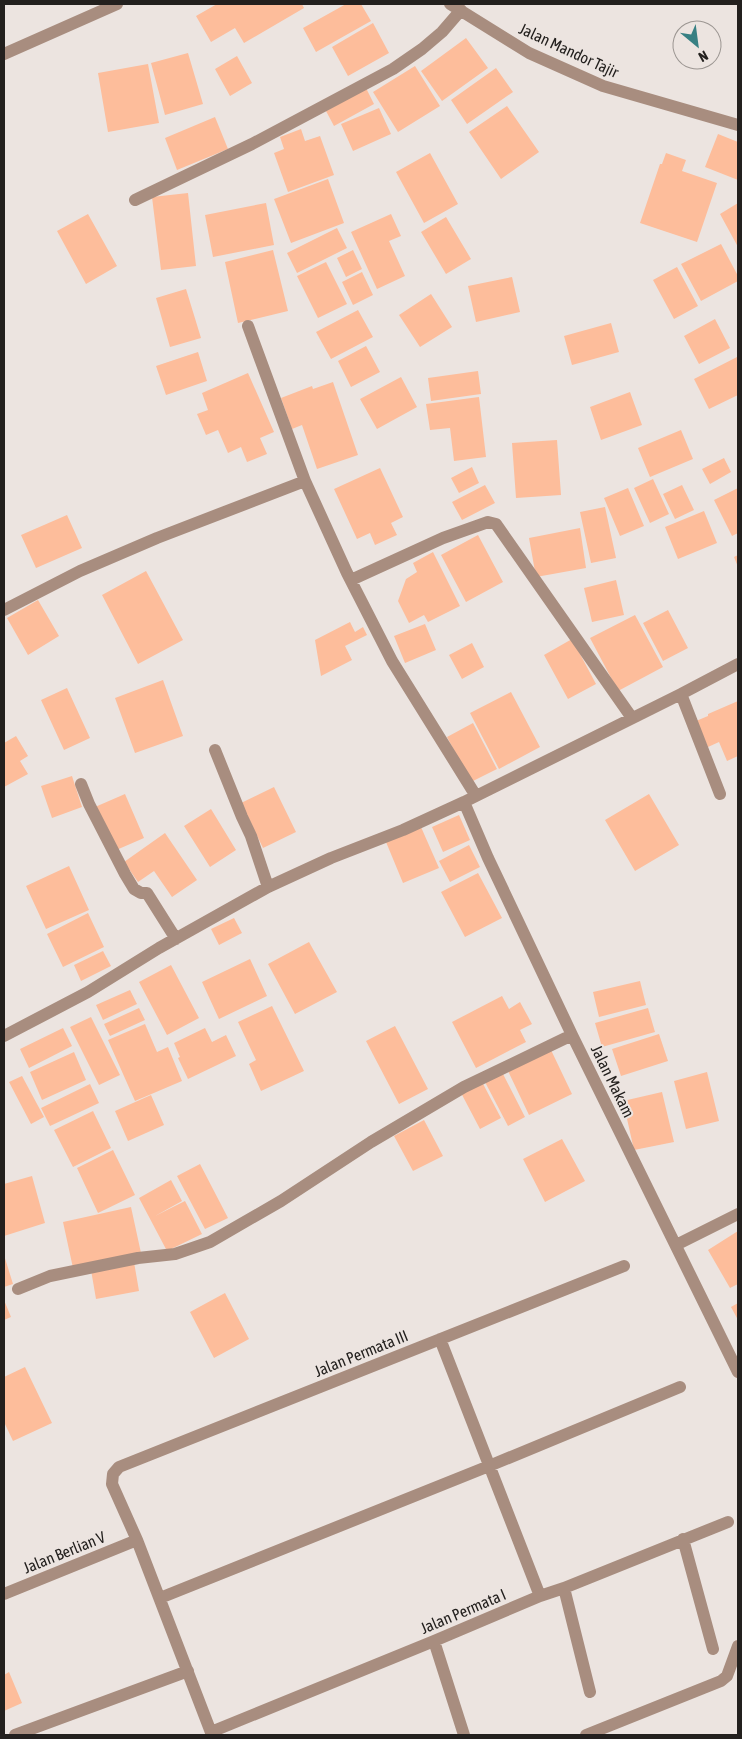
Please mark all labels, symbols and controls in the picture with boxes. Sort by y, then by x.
street label: Jalan Mandor Tajir [516,19,622,82]
north arrow [672,20,722,70]
text: N [696,47,711,65]
street label: Jalan Makam [588,1042,638,1120]
street label: Jalan Permata III [312,1326,410,1380]
street label: Jalan Berlian V [20,1527,108,1577]
street label: Jalan Permata I [418,1585,508,1637]

